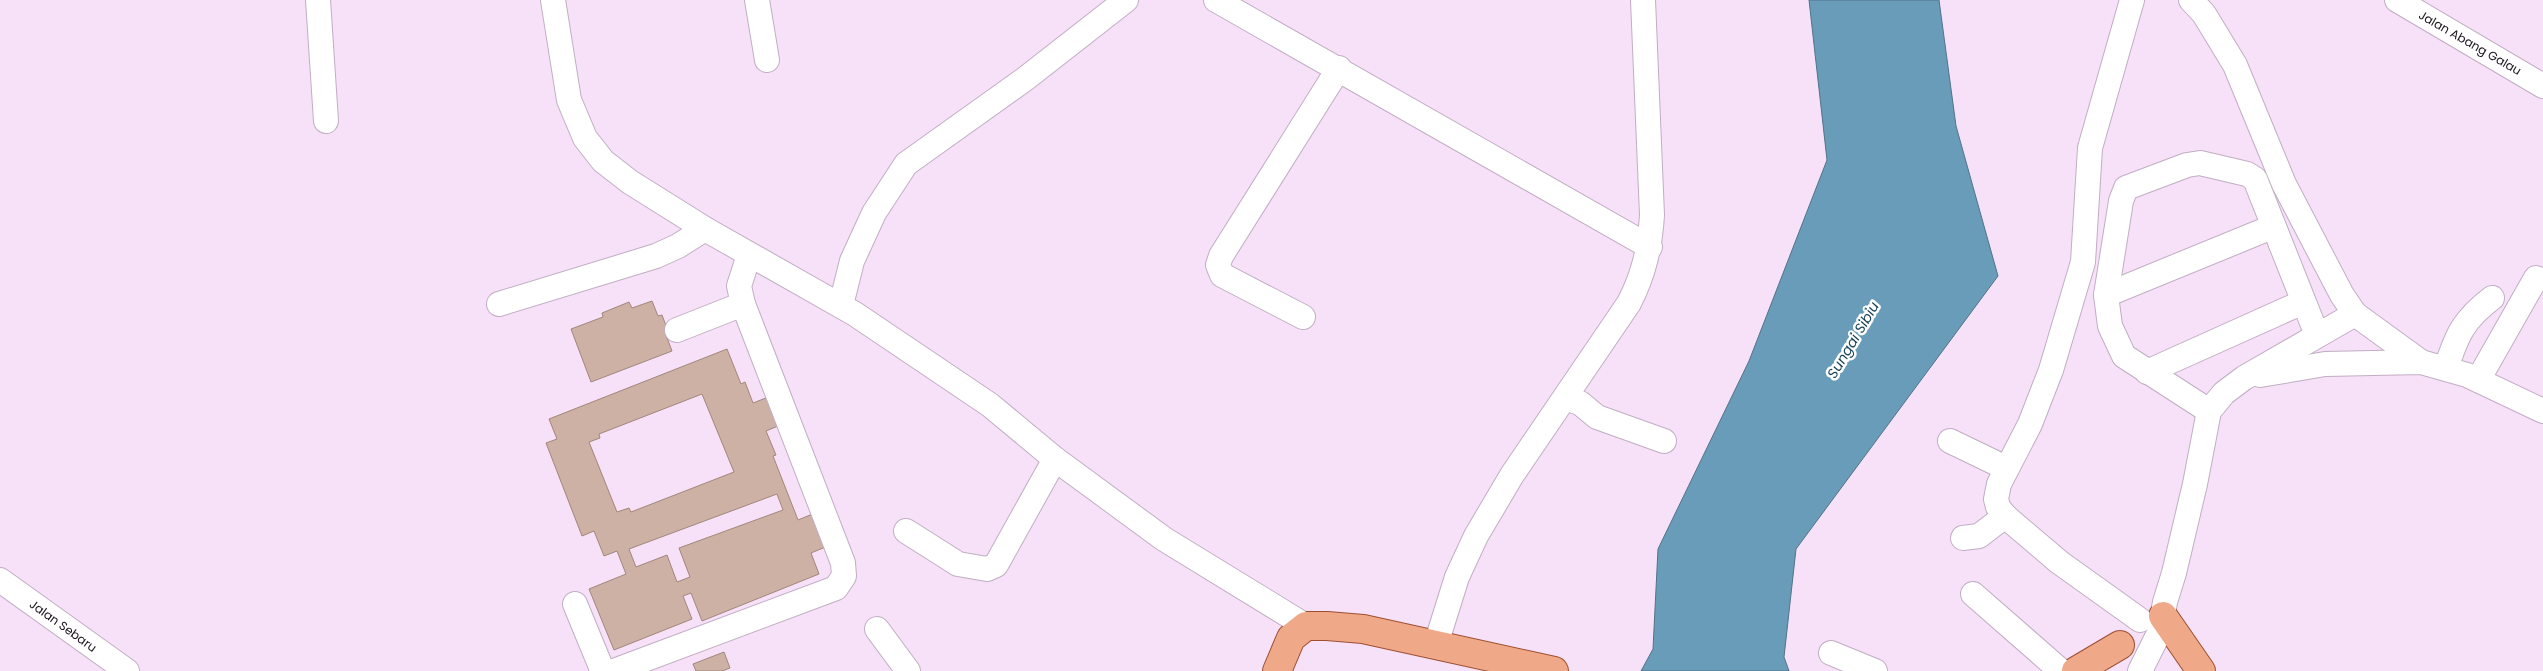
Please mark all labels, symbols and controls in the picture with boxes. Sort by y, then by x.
street label: Jalan Abang Galau [2416,6,2525,79]
water label: Sungai Sibiu [1822,298,1884,382]
street label: Jalan Sebaru [26,595,100,656]

